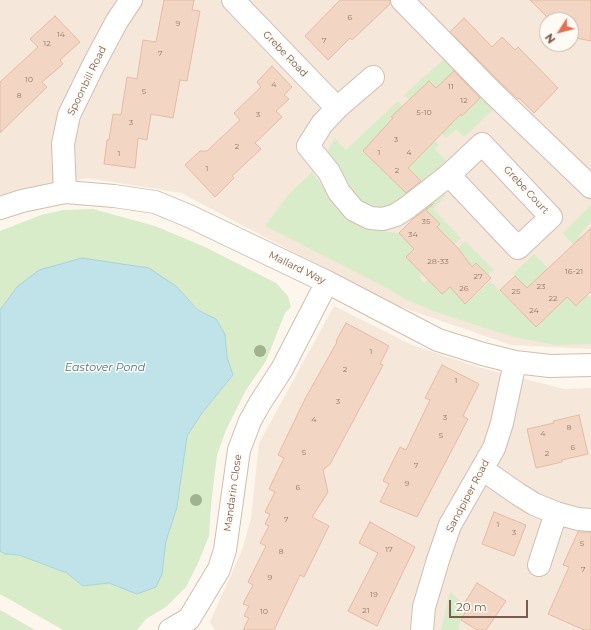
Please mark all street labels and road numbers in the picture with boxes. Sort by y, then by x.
street label: Grebe Road [260,29,310,79]
street label: Spoonbill Road [65,44,109,118]
street label: Grebe Court [501,164,551,216]
street label: Mallard Way [267,249,327,287]
street label: Mandarin Close [222,454,244,532]
street label: Sandpiper Road [444,458,492,534]

